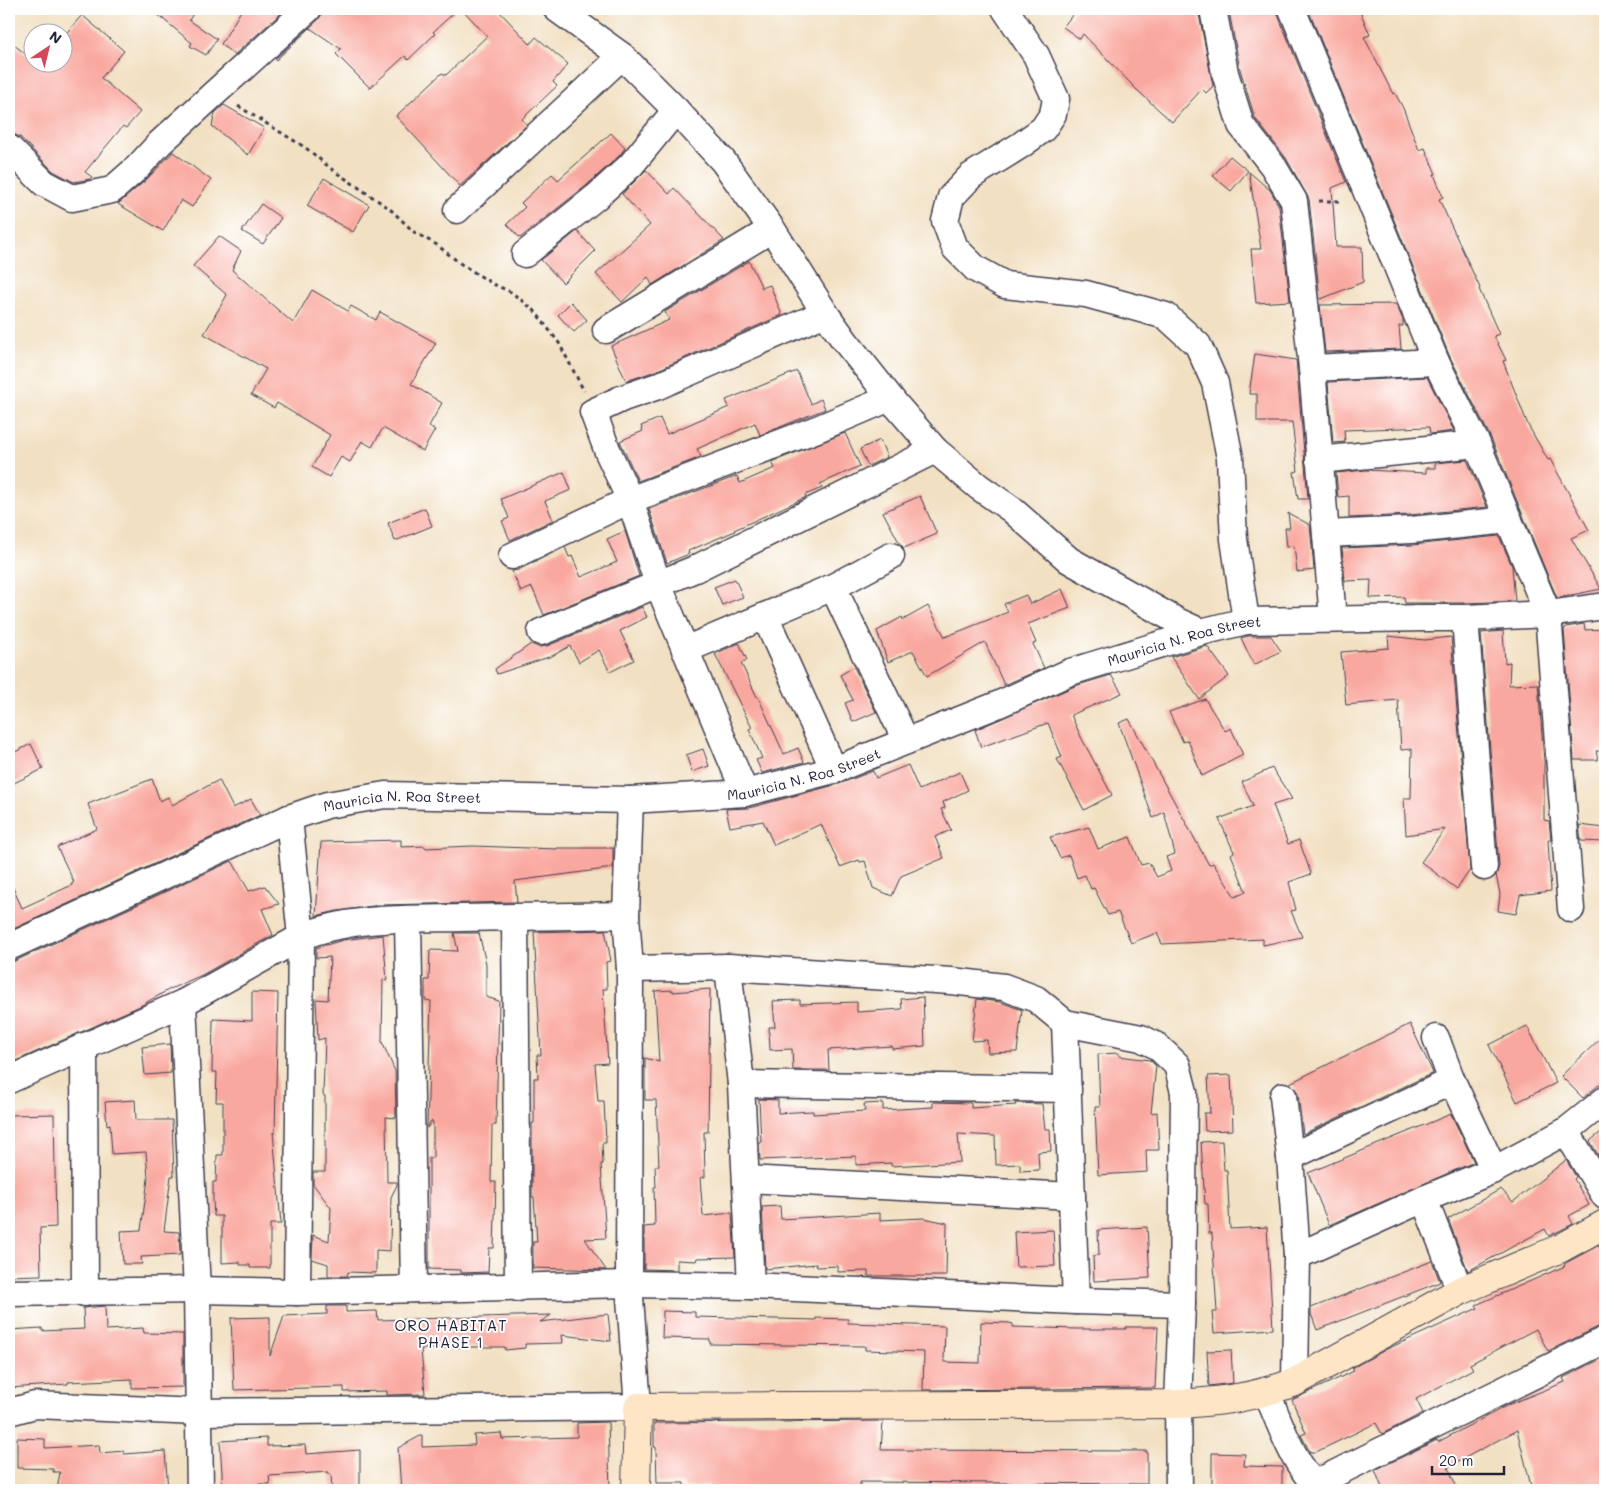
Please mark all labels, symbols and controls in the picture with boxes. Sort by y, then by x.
north arrow [22,22,72,72]
text: N [46,26,66,48]
street label: Mauricia N. Roa Street [1105,611,1261,670]
street label: Mauricia N. Roa Street [727,743,883,804]
street label: Mauricia N. Roa Street [322,785,481,815]
district label: ORO HABITAT PHASE 1 [394,1315,508,1352]
scale bar [1432,1444,1504,1476]
text: 20 m [1439,1450,1473,1470]

